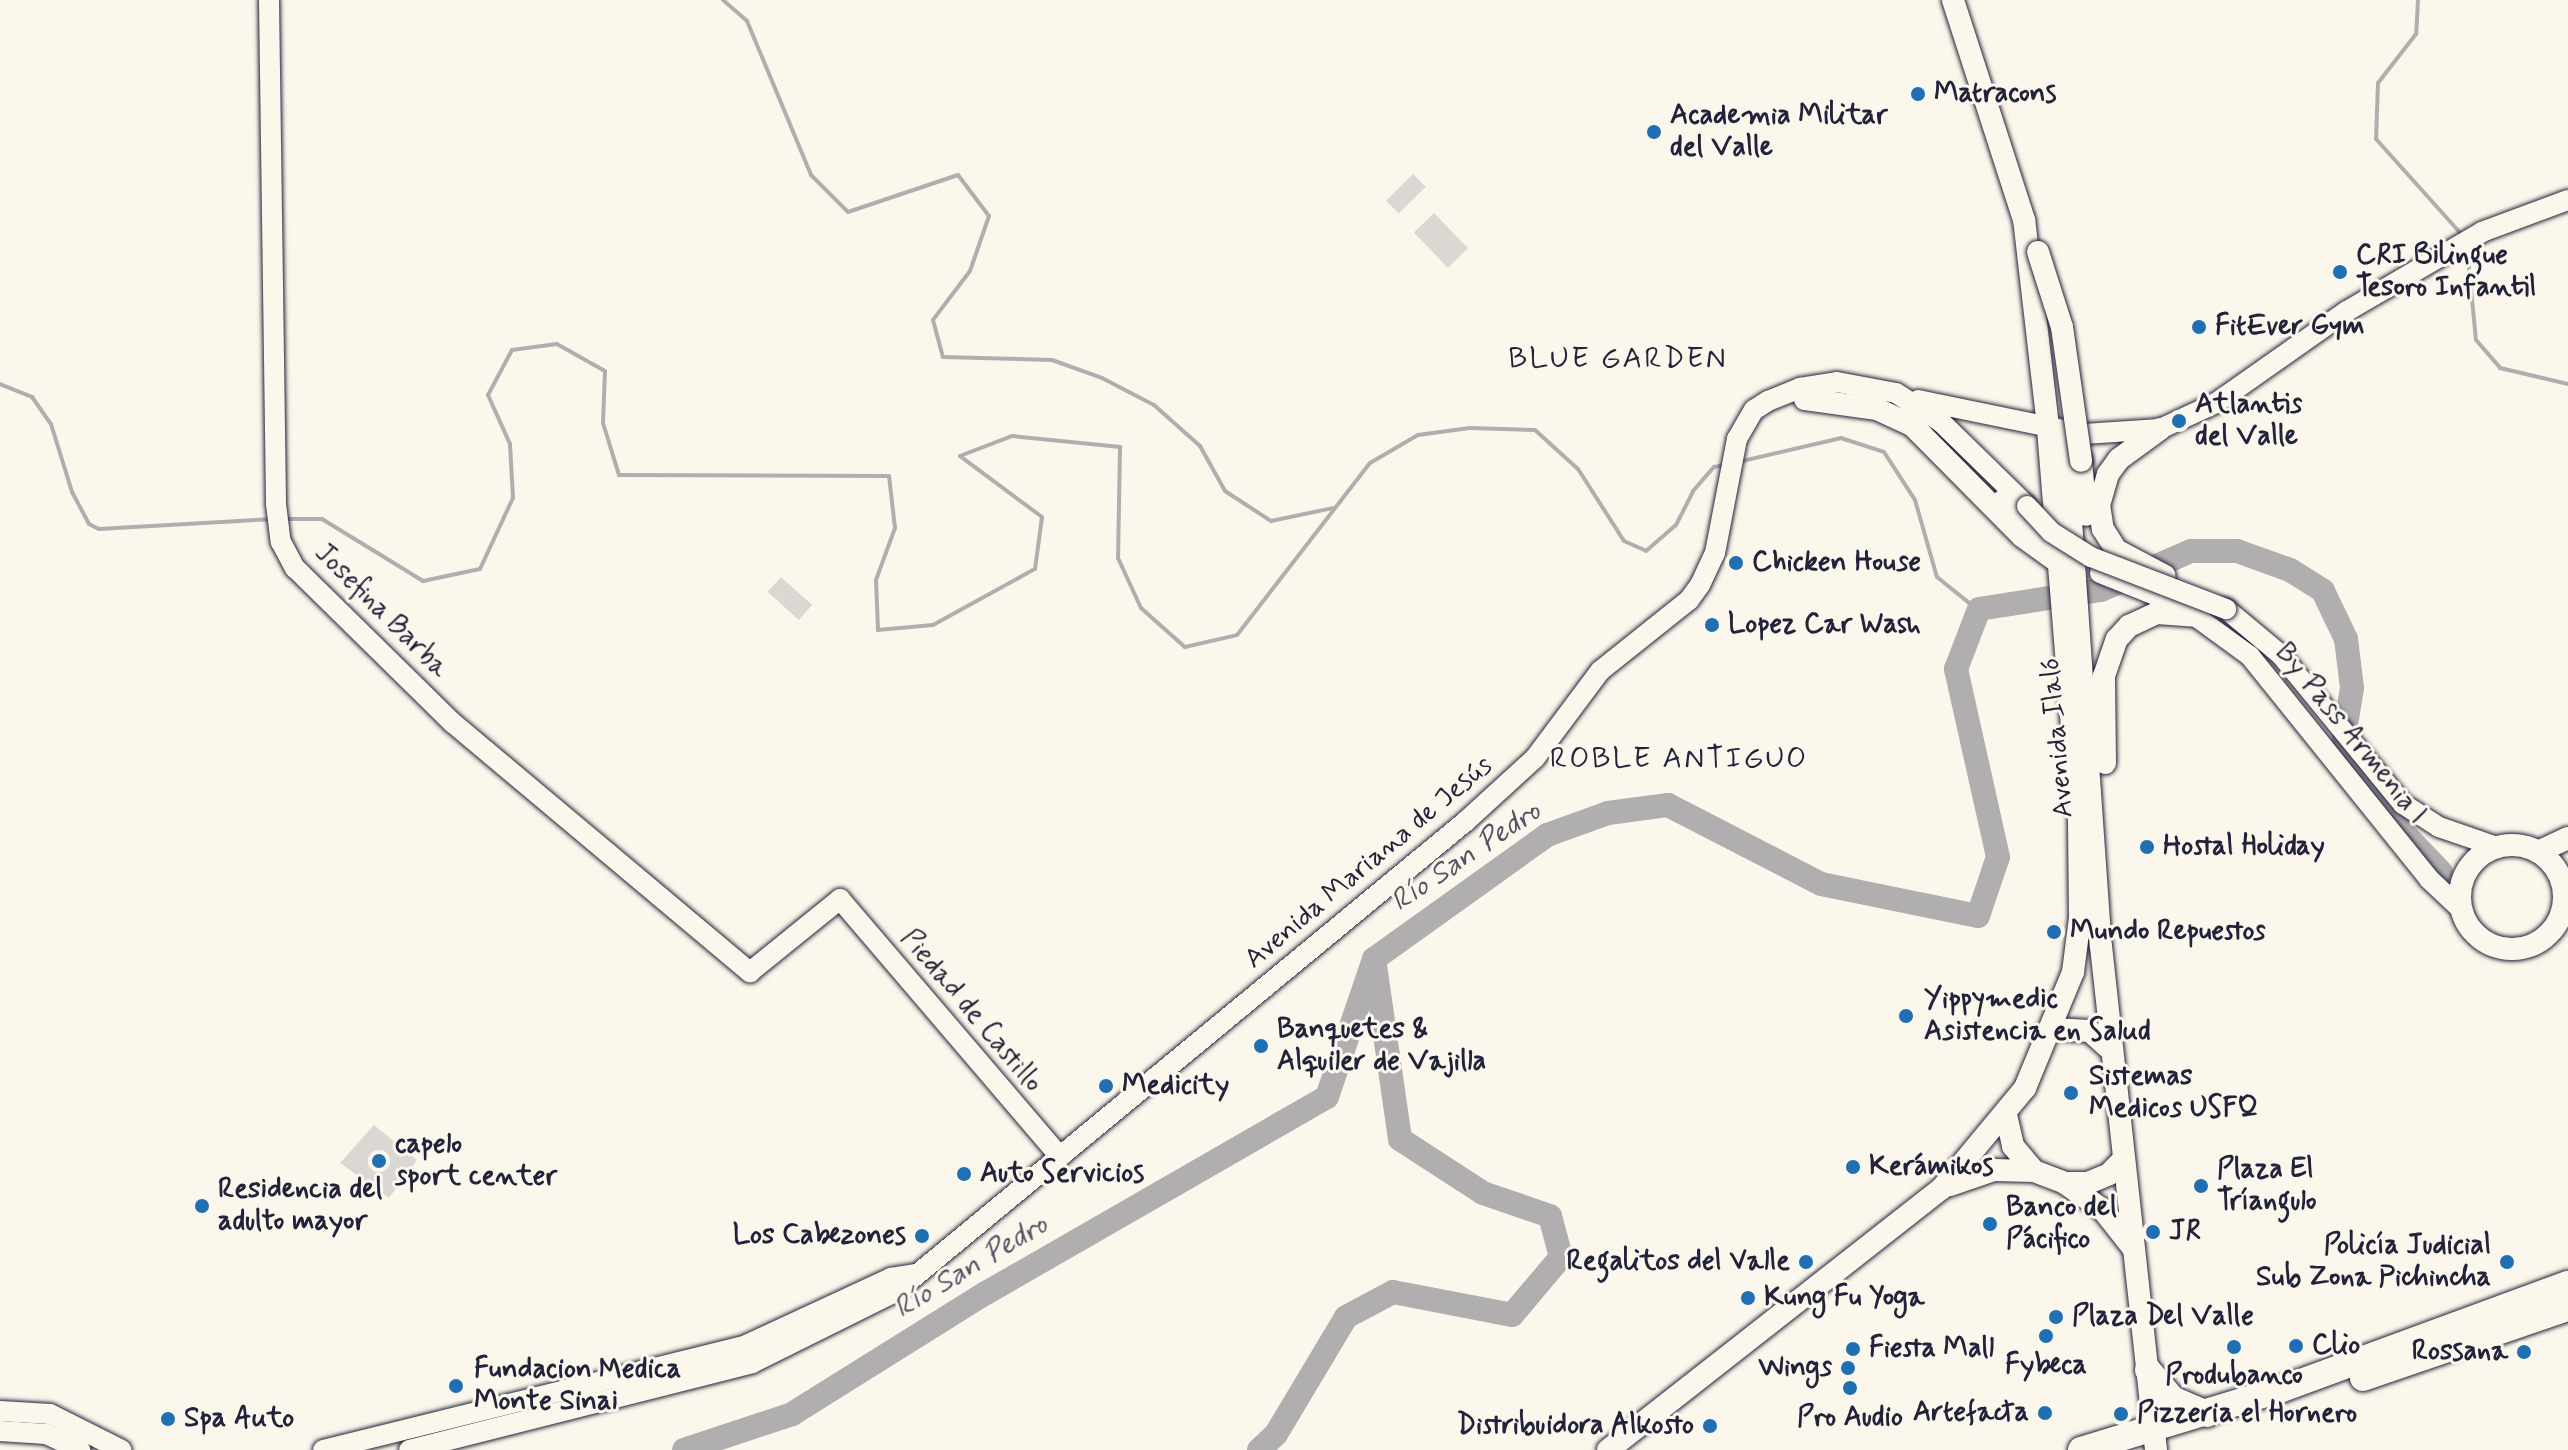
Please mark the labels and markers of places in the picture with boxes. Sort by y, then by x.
place label: Matracons [1934,77,2056,111]
marker: Matracons [1909,85,1927,103]
place label: Academia Militar del Valle [1670,99,1887,165]
marker: Academia Militar del Valle [1645,123,1663,141]
place label: CRI Bilingue Tesoro Infantil [2356,239,2536,305]
marker: CRI Bilingue Tesoro Infantil [2331,263,2349,281]
place label: FitEver Gym [2215,310,2374,344]
marker: FitEver Gym [2190,318,2208,336]
place label: Atlantis del Valle [2195,388,2302,454]
marker: Atlantis del Valle [2170,412,2188,430]
place label: Chicken House [1752,546,1920,580]
marker: Chicken House [1727,554,1745,572]
place label: Lopez Car Wash [1728,608,1921,642]
marker: Lopez Car Wash [1703,616,1721,634]
place label: Hostal Holiday [2163,830,2328,864]
marker: Hostal Holiday [2138,838,2156,856]
place label: Mundo Repuestos [2070,915,2264,949]
marker: Mundo Repuestos [2045,923,2063,941]
place label: Yippymedic Asistencia en Salud [1924,983,2150,1049]
marker: Yippymedic Asistencia en Salud [1895,1005,1917,1027]
place label: Banquetes & Alquiler de Vajilla [1277,1013,1485,1079]
marker: Banquetes & Alquiler de Vajilla [1252,1037,1270,1055]
place label: Sistemas Medicos USFQ [2089,1060,2262,1126]
place label: Medicity [1122,1069,1229,1103]
marker: Medicity [1097,1077,1115,1095]
marker: Sistemas Medicos USFQ [2060,1082,2082,1104]
place label: capelo sport center [395,1128,547,1194]
place label: Kerámikos [1869,1150,1994,1184]
marker: capelo sport center [370,1152,388,1170]
place label: Plaza El Tríangulo [2217,1153,2317,1219]
place label: Auto Servicios [980,1157,1143,1191]
marker: Kerámikos [1844,1158,1862,1176]
marker: Auto Servicios [955,1165,973,1183]
place label: Residencia del adulto mayor [218,1173,383,1239]
marker: Plaza El Tríangulo [2192,1177,2210,1195]
place label: Banco del Pácifico [2006,1191,2117,1257]
marker: Residencia del adulto mayor [193,1197,211,1215]
marker: Banco del Pácifico [1981,1215,1999,1233]
place label: JR [2169,1215,2201,1249]
place label: Los Cabezones [730,1219,906,1253]
marker: JR [2144,1223,2162,1241]
marker: Los Cabezones [913,1227,931,1245]
place label: Policía Judicial Sub Zona Pichincha [2257,1229,2491,1295]
place label: Regalitos del Valle [1571,1245,1790,1279]
marker: Regalitos del Valle [1797,1253,1815,1271]
marker: Policía Judicial Sub Zona Pichincha [2498,1253,2516,1271]
place label: Kung Fu Yoga [1764,1281,1924,1315]
marker: Kung Fu Yoga [1739,1289,1757,1307]
place label: Plaza Del Valle [2072,1300,2249,1334]
marker: Plaza Del Valle [2047,1308,2065,1326]
marker: Fybeca [2037,1327,2055,1345]
place label: Clio [2312,1329,2360,1363]
place label: Fiesta Mall [1869,1332,1995,1366]
place label: Rossana [2412,1335,2508,1369]
marker: Clio [2287,1337,2305,1355]
marker: Produbanco [2225,1338,2243,1356]
marker: Fiesta Mall [1844,1340,1862,1358]
marker: Rossana [2515,1343,2533,1361]
place label: Fybeca [2005,1349,2087,1383]
place label: Wings [1759,1351,1832,1385]
place label: Fundacion Medica Monte Sinai [474,1353,686,1419]
marker: Wings [1839,1359,1857,1377]
place label: Produbanco [2165,1359,2303,1393]
marker: Fundacion Medica Monte Sinai [445,1375,467,1397]
marker: Pro Audio [1841,1379,1859,1397]
place label: Artefacta [1913,1396,2029,1430]
place label: Pizzeria el Hornero [2137,1397,2367,1431]
place label: Pro Audio [1797,1401,1903,1435]
place label: Spa Auto [184,1402,288,1436]
marker: Artefacta [2036,1404,2054,1422]
marker: Pizzeria el Hornero [2112,1405,2130,1423]
place label: Distribuidora Alkosto [1457,1409,1694,1443]
marker: Spa Auto [159,1410,177,1428]
marker: Distribuidora Alkosto [1701,1417,1719,1435]

